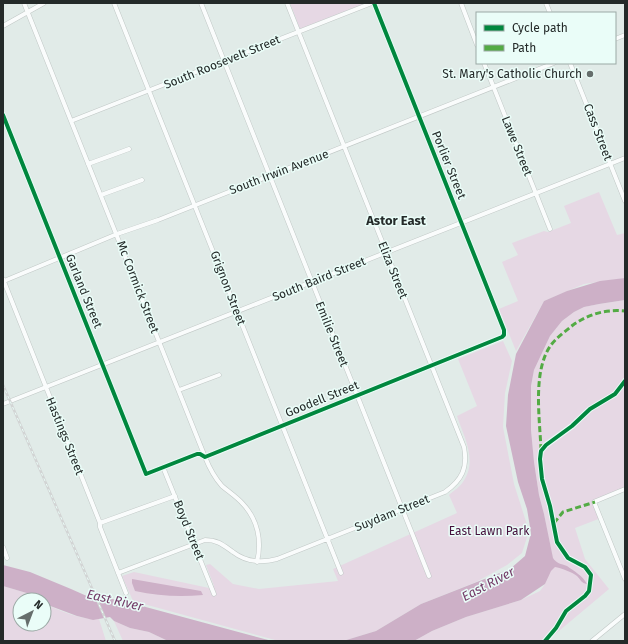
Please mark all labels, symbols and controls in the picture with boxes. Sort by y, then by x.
legend [476,12,616,64]
text: Cycle path [512,21,568,35]
street label: South Roosevelt Street [162,32,283,92]
text: Path [512,41,536,55]
place label: St. Mary's Catholic Church [442,67,582,81]
marker: St. Mary's Catholic Church [585,69,595,79]
street label: Cass Street [581,102,615,163]
street label: Lawe Street [499,114,536,179]
street label: Porlier Street [429,129,469,202]
street label: South Irwin Avenue [227,147,331,197]
district label: Astor East [365,213,427,228]
street label: Mc Cormick Street [114,239,162,336]
street label: Eliza Street [375,239,411,301]
street label: Grignon Street [207,249,249,328]
street label: Garland Street [63,252,105,331]
street label: South Baird Street [270,254,368,304]
street label: Emilie Street [313,299,352,369]
street label: Goodell Street [283,378,361,420]
street label: Hastings Street [43,395,87,477]
street label: Suydam Street [353,491,432,534]
street label: Boyd Street [171,498,208,562]
park label: East Lawn Park [449,524,530,538]
water label: East River [459,563,518,604]
water label: East River [85,586,146,614]
north arrow [12,592,52,632]
text: N [31,598,45,612]

